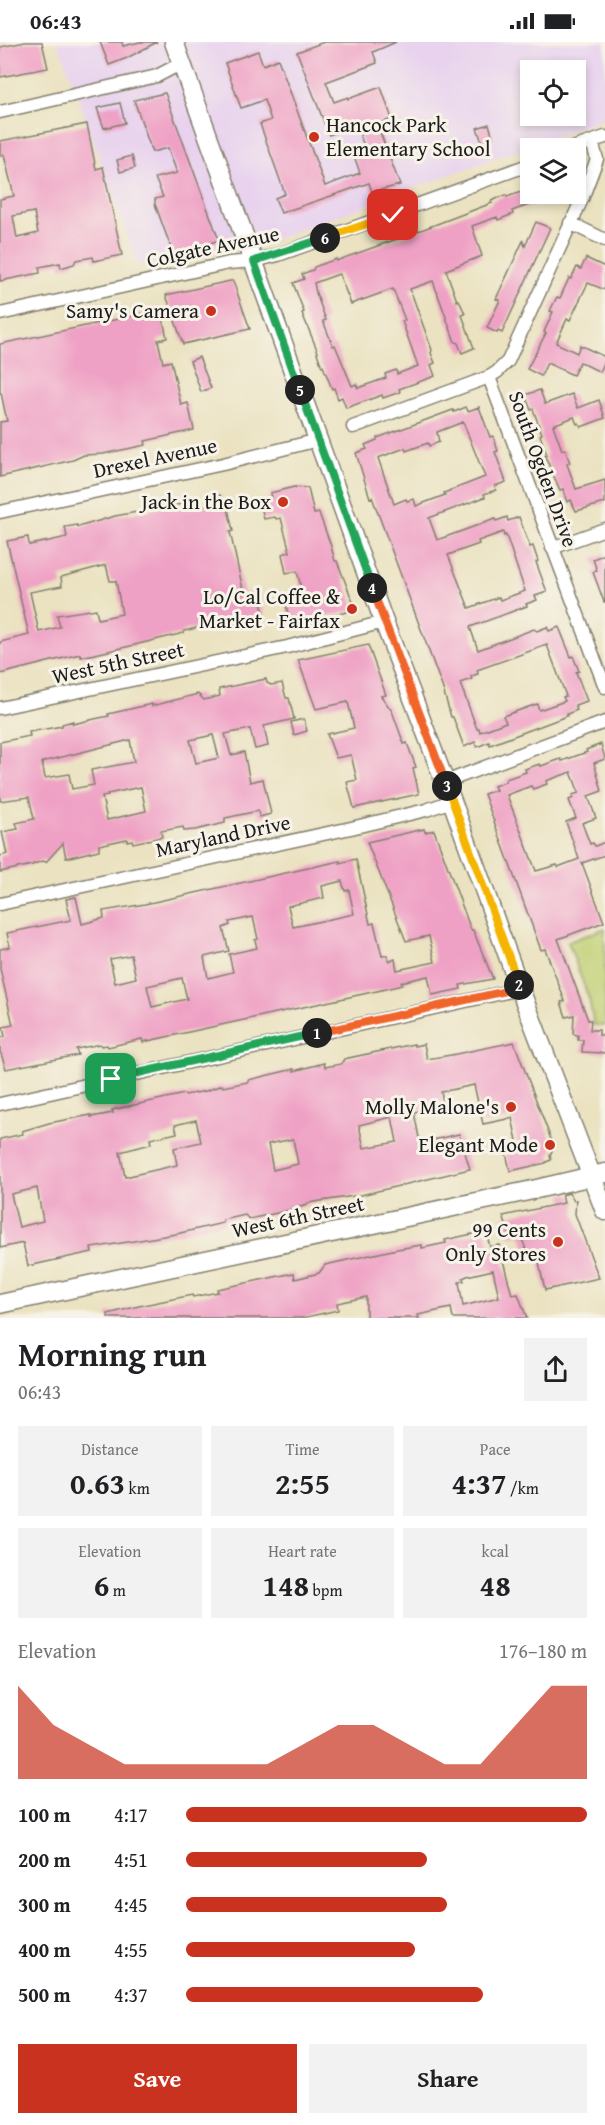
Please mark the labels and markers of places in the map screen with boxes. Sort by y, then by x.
place label: Hancock Park Elementary School [326,109,491,164]
marker: Hancock Park Elementary School [307,130,321,144]
pin [367,189,418,240]
pin: 6 [310,223,340,253]
place label: Samy's Camera [66,295,199,326]
marker: Samy's Camera [204,304,218,318]
pin: 5 [285,375,315,405]
place label: Jack in the Box [138,486,271,517]
marker: Jack in the Box [276,495,290,509]
pin: 4 [357,573,387,603]
place label: Lo/Cal Coffee & Market - Fairfax [199,581,341,636]
marker: Lo/Cal Coffee & Market - Fairfax [345,602,359,616]
pin: 3 [432,771,462,801]
pin: 2 [504,970,534,1000]
pin: 1 [302,1018,332,1048]
pin [85,1053,136,1104]
place label: Molly Malone's [365,1091,499,1122]
marker: Molly Malone's [504,1100,518,1114]
place label: Elegant Mode [418,1129,538,1160]
marker: Elegant Mode [543,1138,557,1152]
place label: 99 Cents Only Stores [446,1214,546,1269]
marker: 99 Cents Only Stores [551,1235,565,1249]

